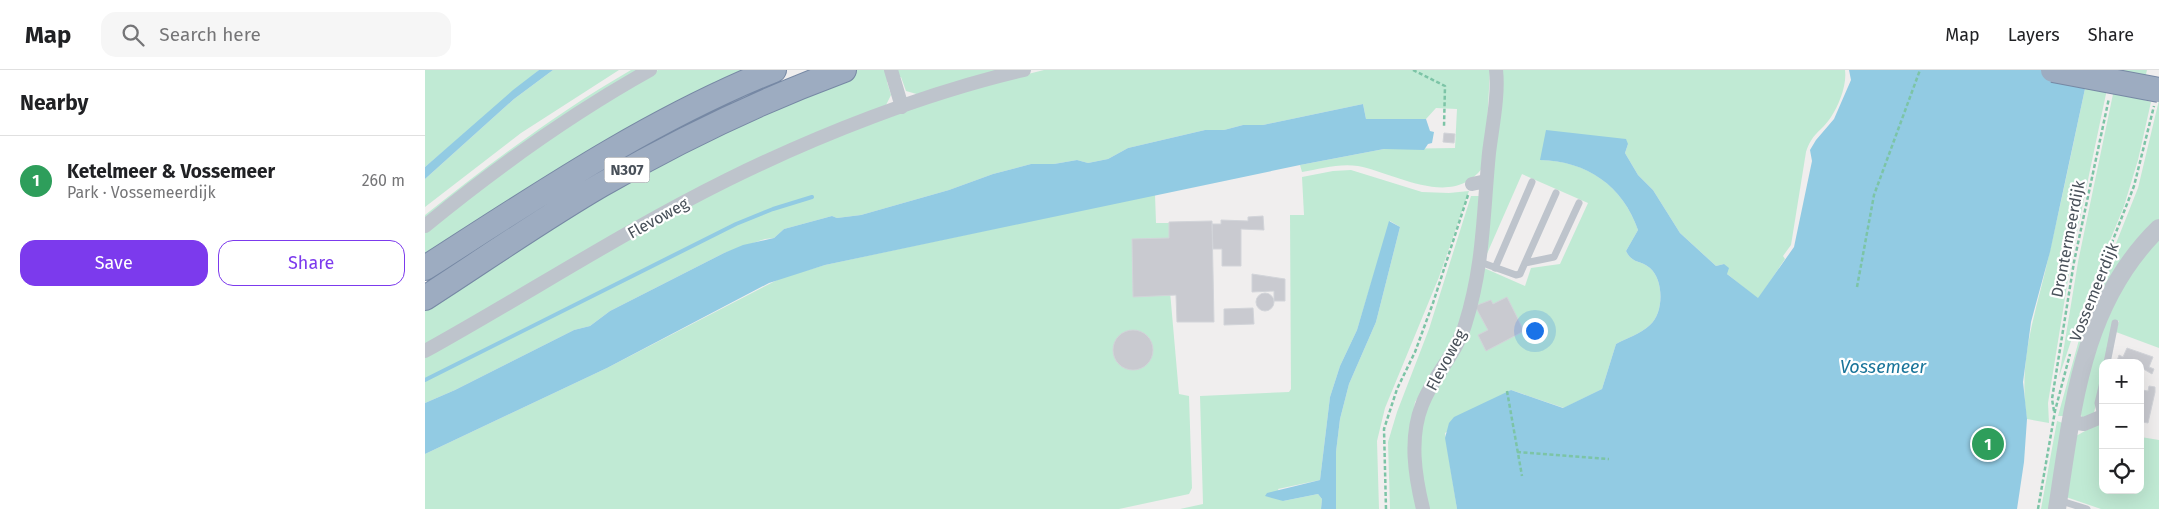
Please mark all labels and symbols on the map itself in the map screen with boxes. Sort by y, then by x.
road number: N307 [605,158,649,182]
street label: Drontermeerdijk [2047,178,2089,299]
street label: Flevoweg [624,193,692,242]
street label: Vossemeerdijk [2066,239,2123,344]
your location [1522,318,1548,344]
street label: Flevoweg [1422,326,1470,394]
water label: Vossemeer [1840,356,1927,378]
pin: 1 [1972,425,2004,463]

